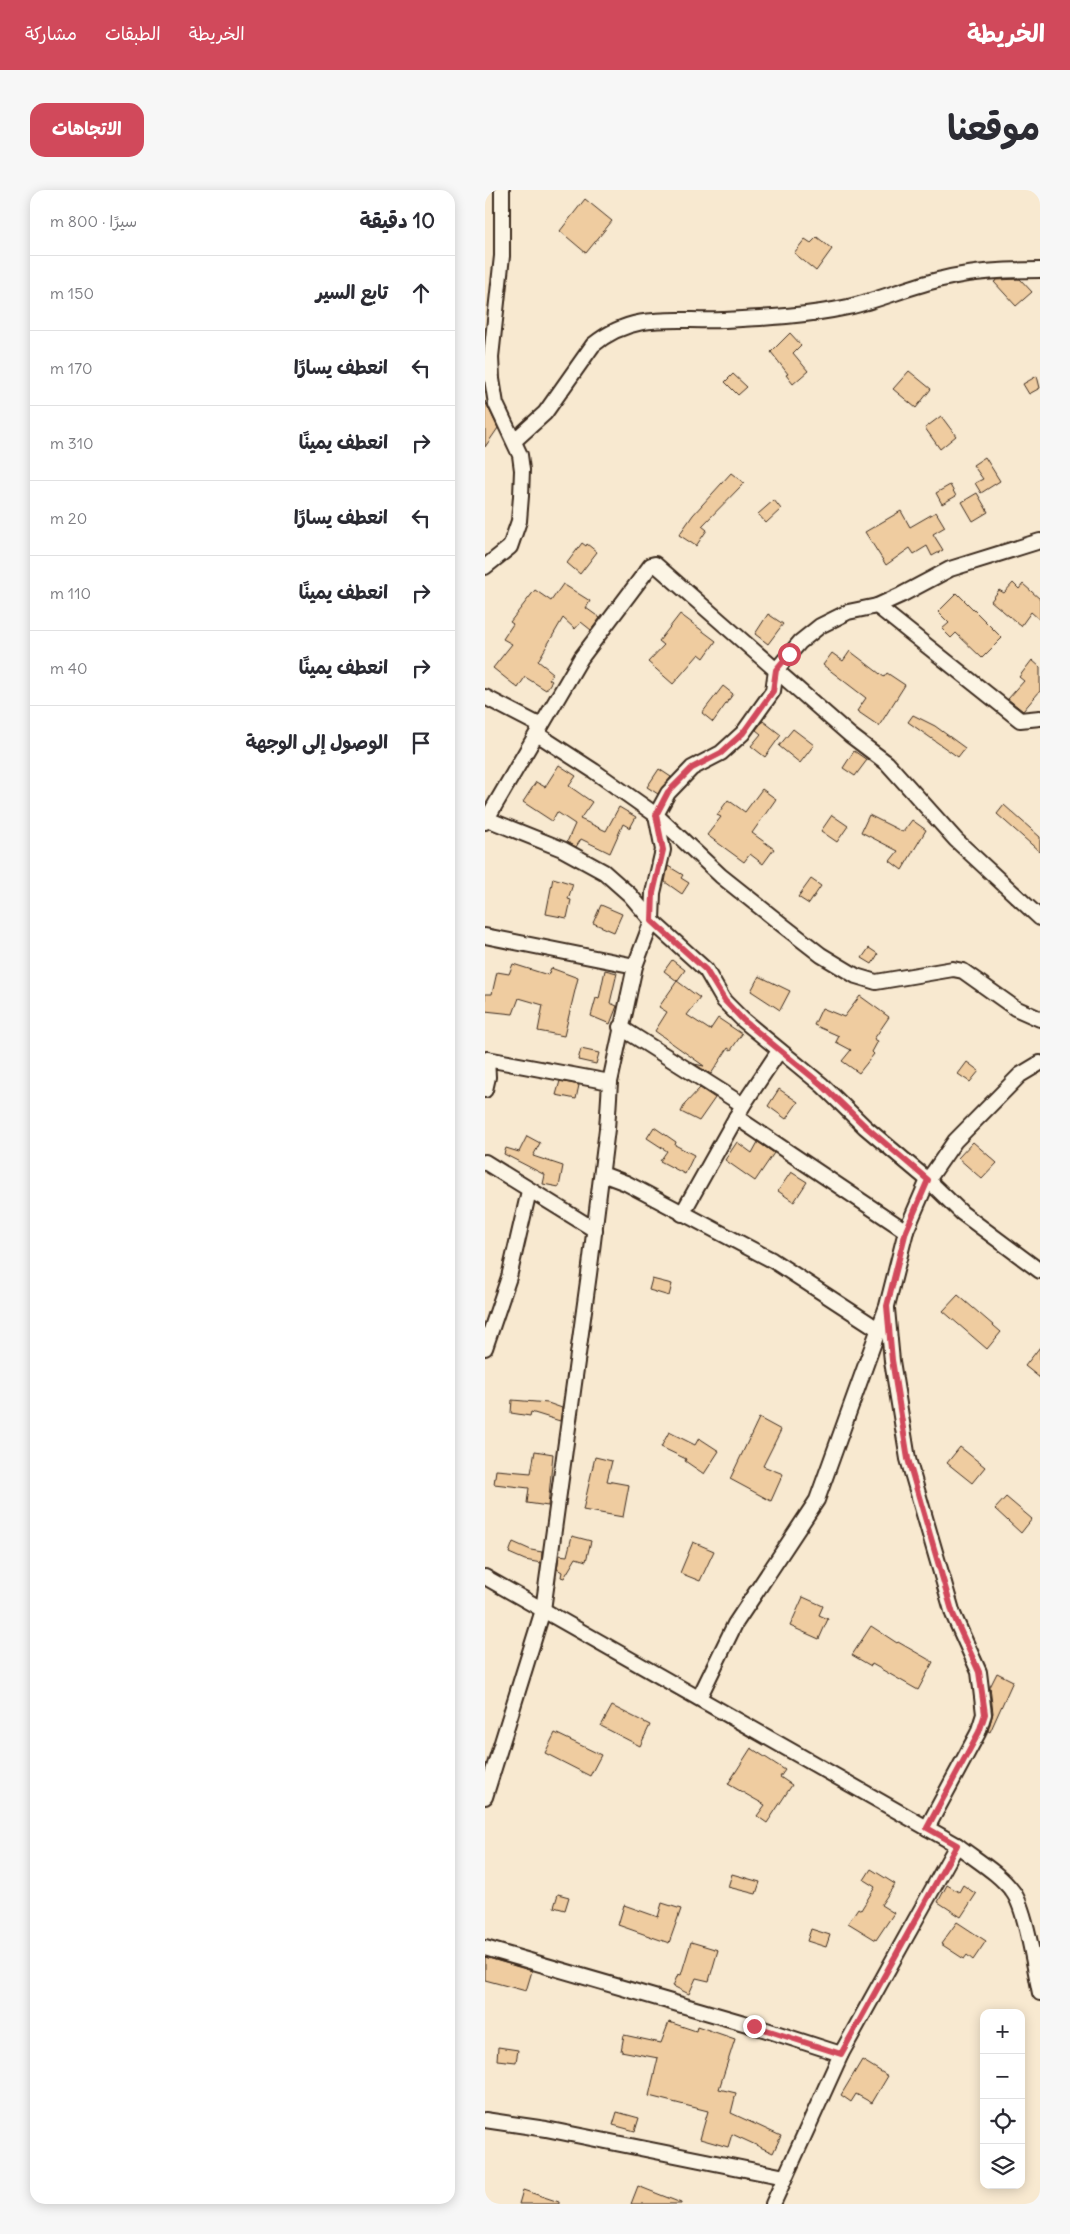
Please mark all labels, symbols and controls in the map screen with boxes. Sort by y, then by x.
text: الخريطة [967,18,1045,48]
text: مشاركة [25,22,77,45]
text: الطبقات [105,22,161,45]
text: الخريطة [189,22,245,45]
button: الاتجاهات [30,103,144,157]
text: موقعنا [947,105,1040,149]
text: 10 دقيقة [359,207,435,234]
text: سيرًا · 800 m [50,211,137,231]
icon: ahead [407,279,435,307]
text: تابع السير [316,280,388,304]
text: 150 m [50,283,94,303]
icon: left [407,354,435,382]
text: انعطف يسارًا [294,355,388,379]
text: 170 m [50,358,93,378]
icon: right [407,429,435,457]
text: انعطف يمينًا [299,430,388,454]
text: 310 m [50,433,94,453]
icon: left [407,504,435,532]
text: انعطف يسارًا [294,505,388,529]
text: 20 m [50,508,87,528]
icon: right [407,579,435,607]
text: انعطف يمينًا [299,580,388,604]
text: 110 m [50,583,91,603]
route start [778,643,801,666]
icon: right [407,654,435,682]
text: انعطف يمينًا [299,655,388,679]
text: 40 m [50,658,88,678]
icon: arrive [407,729,435,757]
text: الوصول إلى الوجهة [245,730,388,754]
map controls [980,2009,1025,2189]
button: + [980,2009,1025,2054]
route end [743,2015,766,2038]
button: − [980,2054,1025,2099]
button: locate [980,2099,1025,2144]
button: layers [980,2144,1025,2189]

